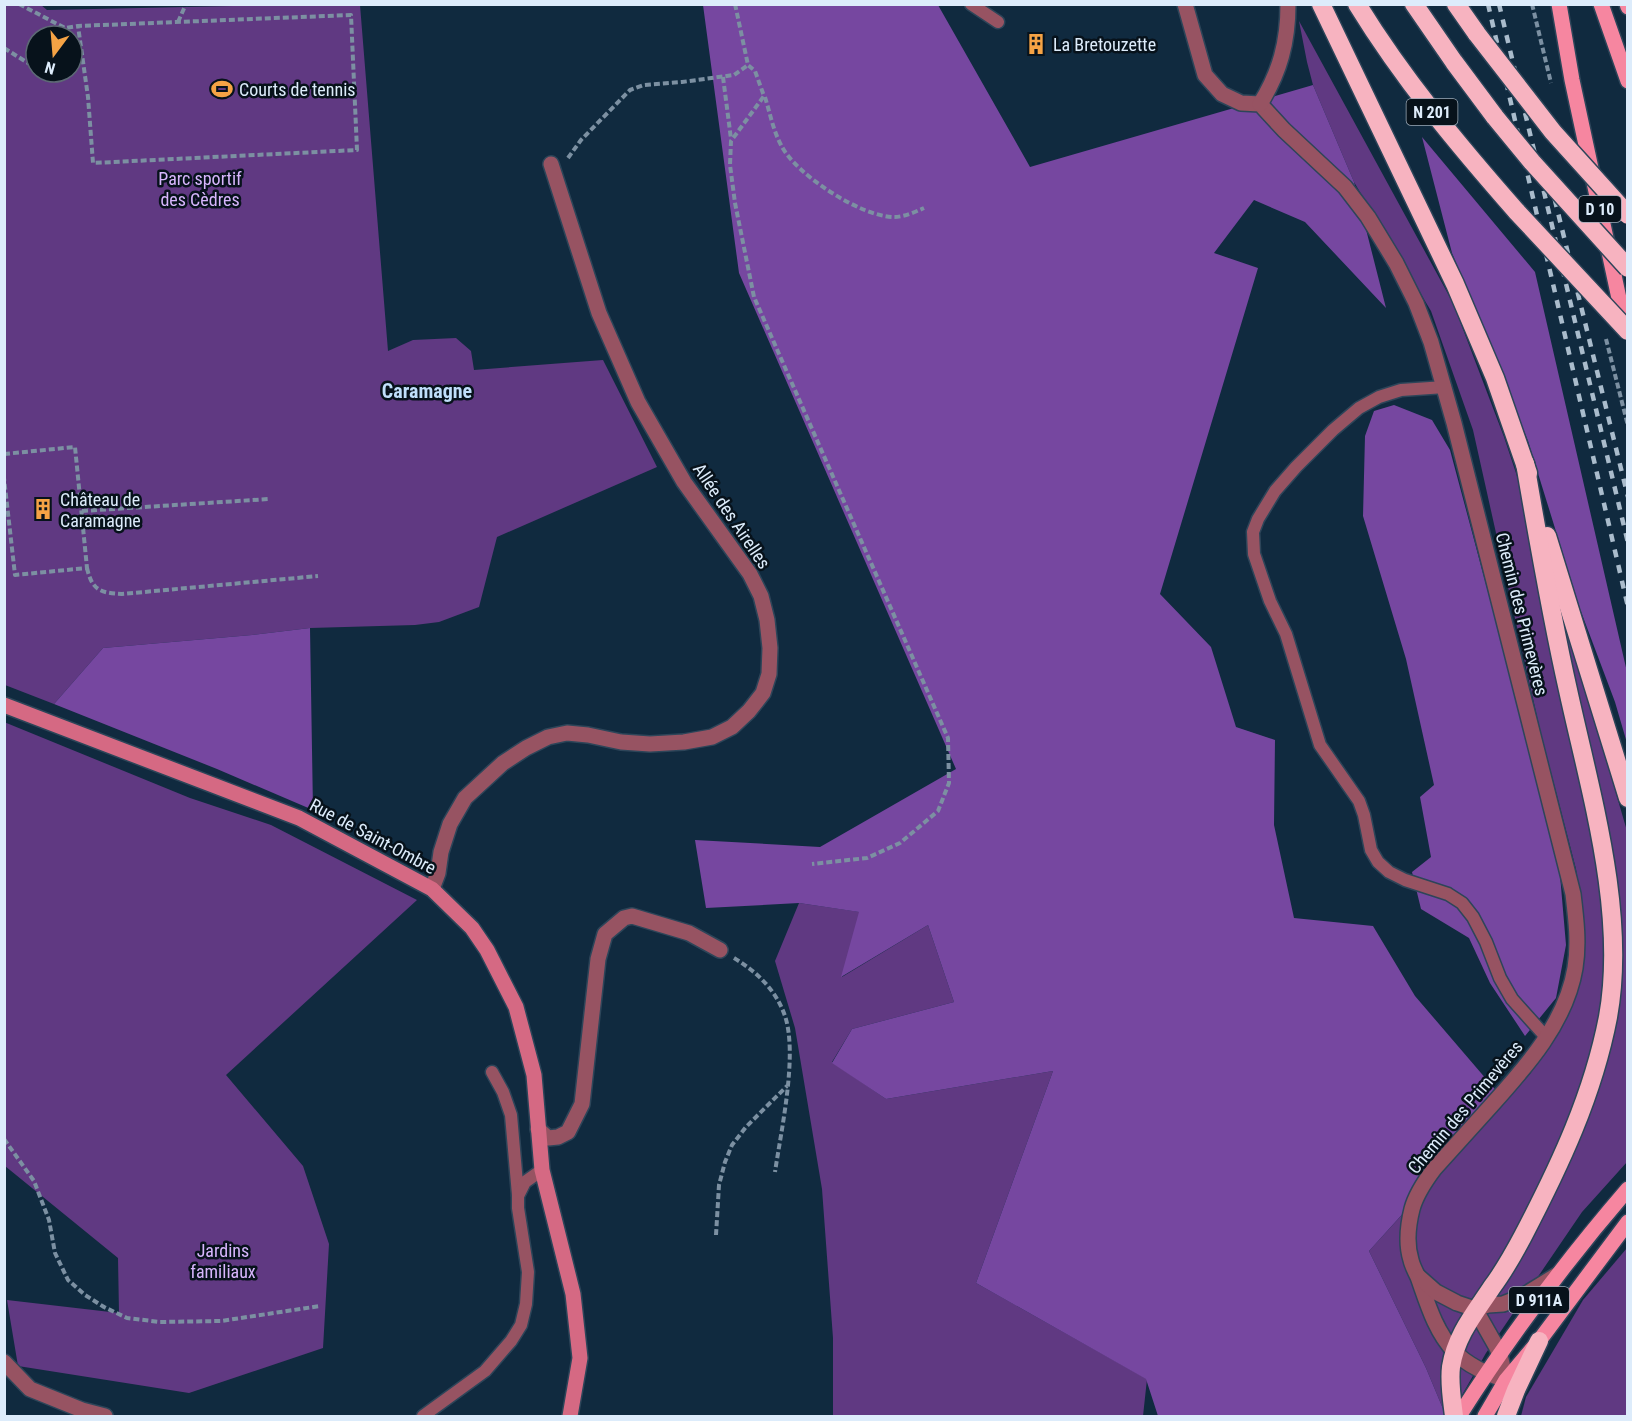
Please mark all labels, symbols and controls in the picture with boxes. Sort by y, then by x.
north arrow [24,24,84,84]
building icon: La Bretouzette [1024,32,1048,56]
place label: La Bretouzette [1053,34,1156,55]
text: N [43,57,57,78]
sports icon: Courts de tennis [210,77,234,101]
place label: Courts de tennis [239,79,356,100]
road number: N 201 [1406,99,1458,125]
park label: Parc sportif des Cèdres [158,168,242,210]
road number: D 10 [1579,196,1621,222]
district label: Caramagne [382,379,472,403]
street label: Allée des Airelles [689,459,775,573]
place label: Château de Caramagne [60,489,141,531]
building icon: Château de Caramagne [31,497,55,521]
street label: Chemin des Primevères [1492,530,1552,698]
street label: Rue de Saint-Ombre [306,794,440,878]
street label: Chemin des Primevères [1403,1036,1527,1178]
park label: Jardins familiaux [190,1240,256,1282]
road number: D 911A [1509,1287,1569,1313]

